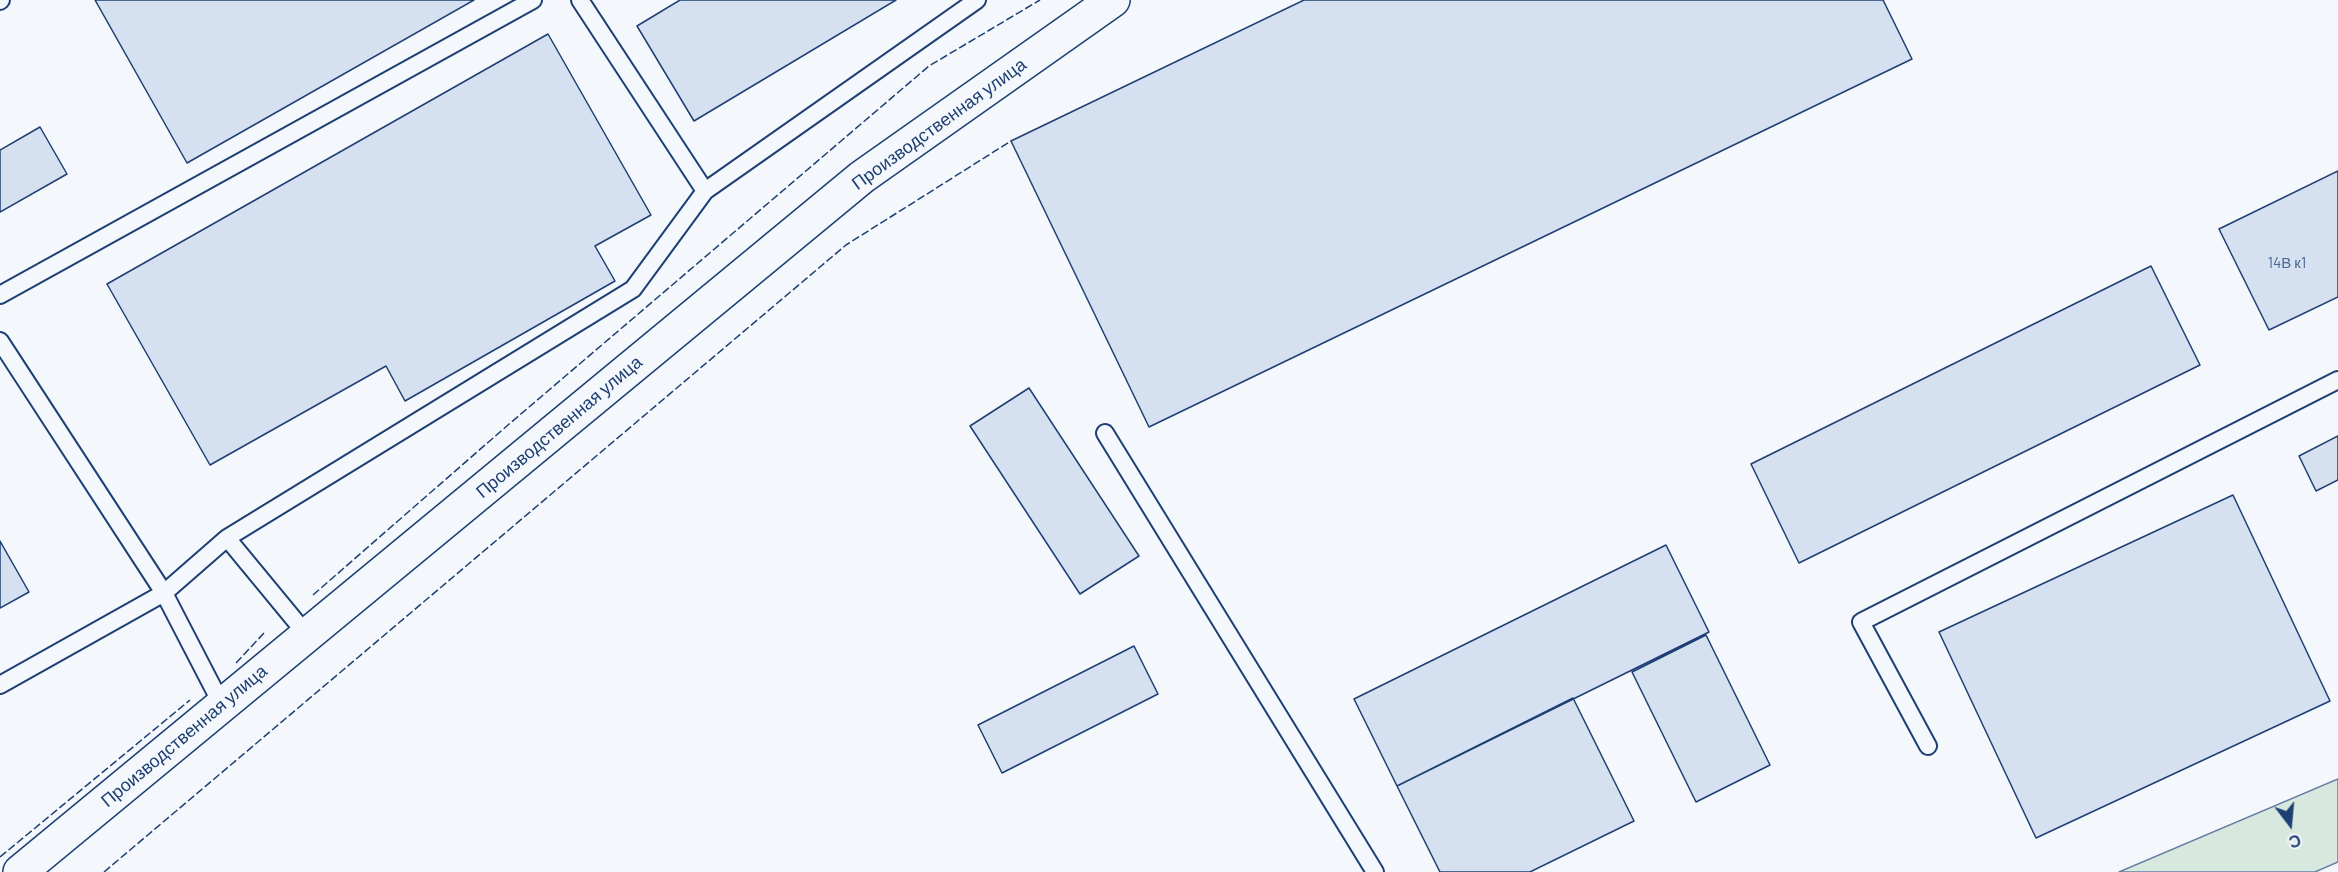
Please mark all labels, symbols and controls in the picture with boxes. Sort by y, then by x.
street label: Производственная улица [848,54,1030,194]
house number: 14В к1 [2268,254,2306,272]
street label: Производственная улица [472,351,646,503]
street label: Производственная улица [97,660,271,812]
north arrow [2260,794,2320,854]
text: С [2287,831,2303,853]

